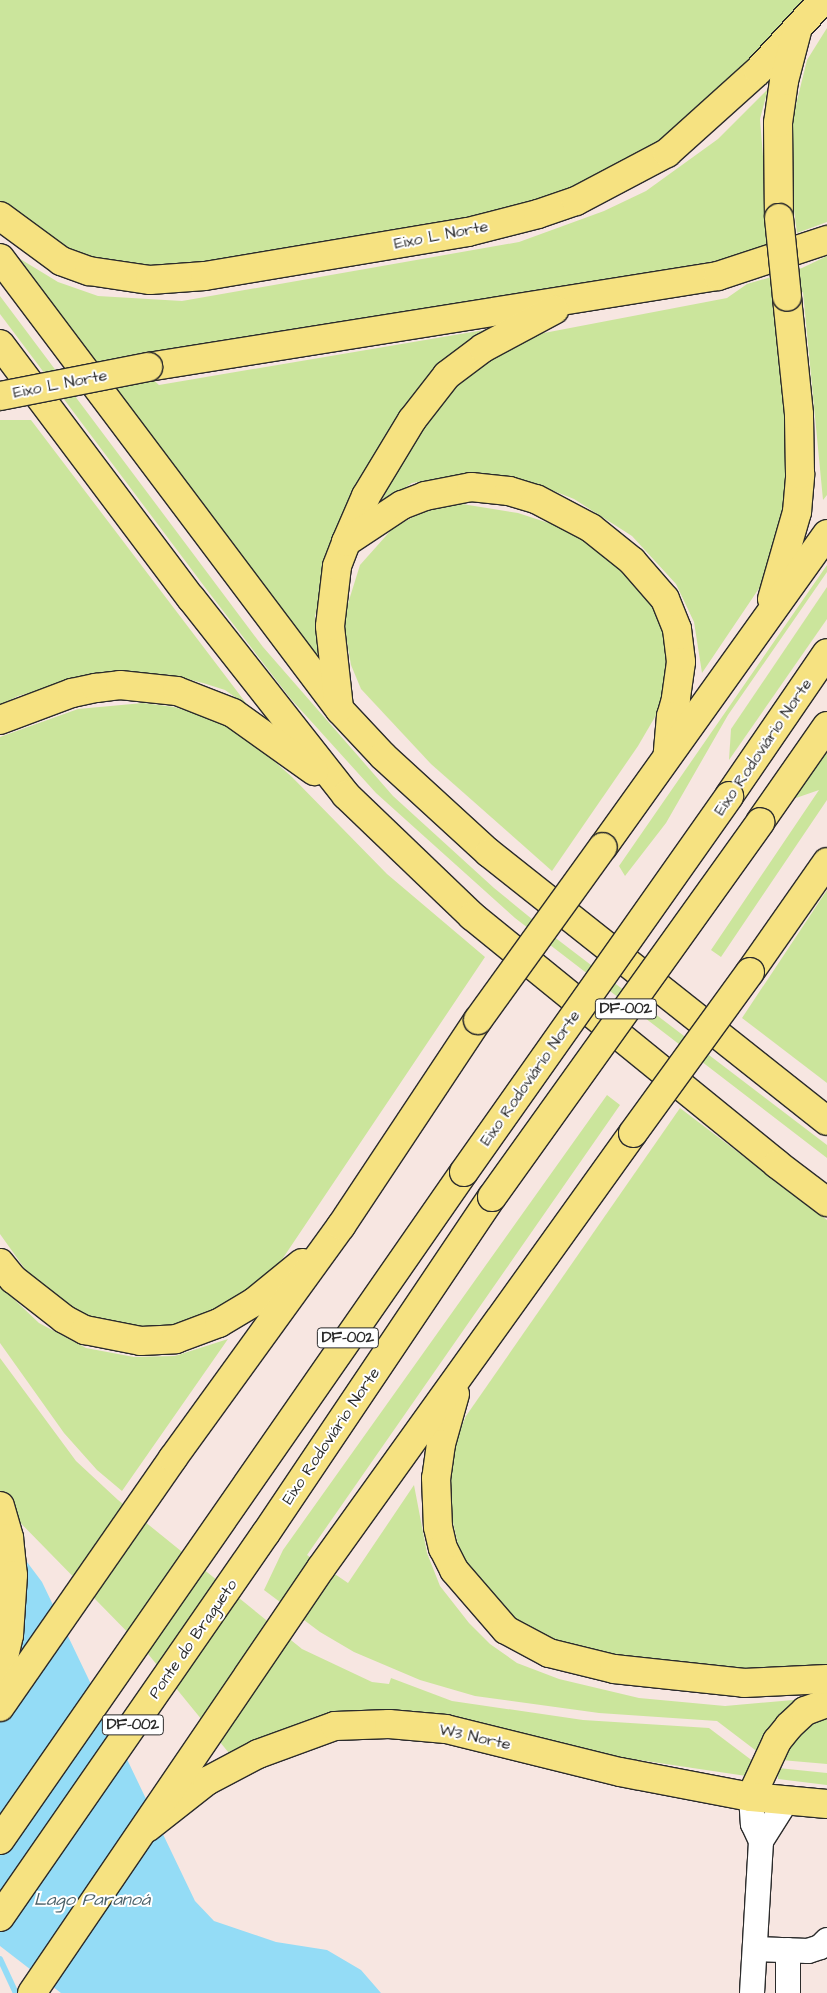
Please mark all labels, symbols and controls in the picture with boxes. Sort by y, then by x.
street label: Eixo L Norte [392,216,490,254]
street label: Eixo L Norte [11,365,109,403]
street label: Eixo Rodoviário Norte [710,675,816,819]
road number: DF-002 [595,996,657,1022]
street label: Eixo Rodoviário Norte [476,1007,584,1149]
road number: DF-002 [317,1326,379,1350]
street label: Eixo Rodoviário Norte [278,1364,384,1508]
street label: Ponte do Bragueto [145,1576,241,1702]
road number: DF-002 [102,1712,164,1738]
street label: W3 Norte [438,1720,512,1754]
water label: Lago Paranoá [34,1889,150,1911]

